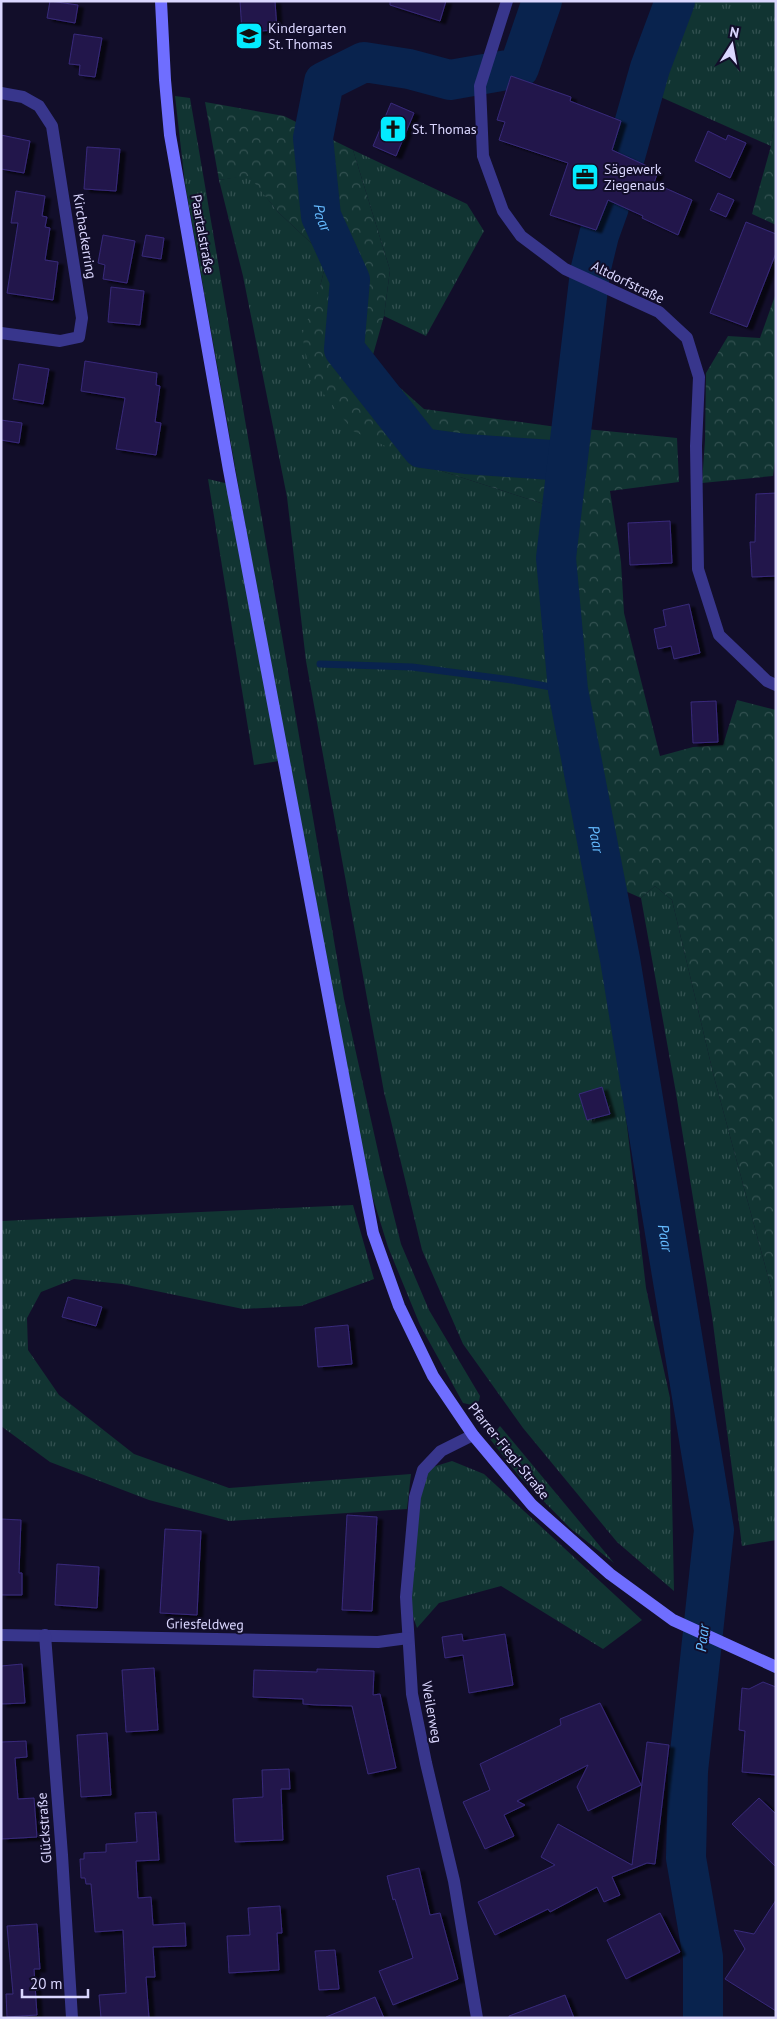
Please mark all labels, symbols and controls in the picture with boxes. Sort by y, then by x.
place label: Kindergarten St. Thomas [268,19,346,53]
north arrow [707,20,757,70]
school or university icon: Kindergarten St. Thomas [234,21,264,51]
text: N [728,23,741,42]
church icon: St. Thomas [378,114,408,144]
place label: St. Thomas [412,120,477,138]
place label: Sägewerk Ziegenaus [604,160,665,194]
office icon: Sägewerk Ziegenaus [570,162,600,192]
street label: Kirchackerring [69,192,101,280]
street label: Paartalstraße [187,193,219,275]
water label: Paar [310,203,337,235]
street label: Altdorfstraße [589,257,667,307]
water label: Paar [585,824,609,855]
water label: Paar [654,1223,678,1254]
street label: Pfarrer-Fiegl-Straße [464,1399,554,1503]
street label: Griesfeldweg [166,1614,244,1634]
water label: Paar [691,1622,713,1653]
street label: Weilerweg [418,1680,446,1744]
street label: Glückstraße [33,1792,55,1864]
scale bar [22,1966,89,1998]
text: 20 m [30,1974,63,1993]

